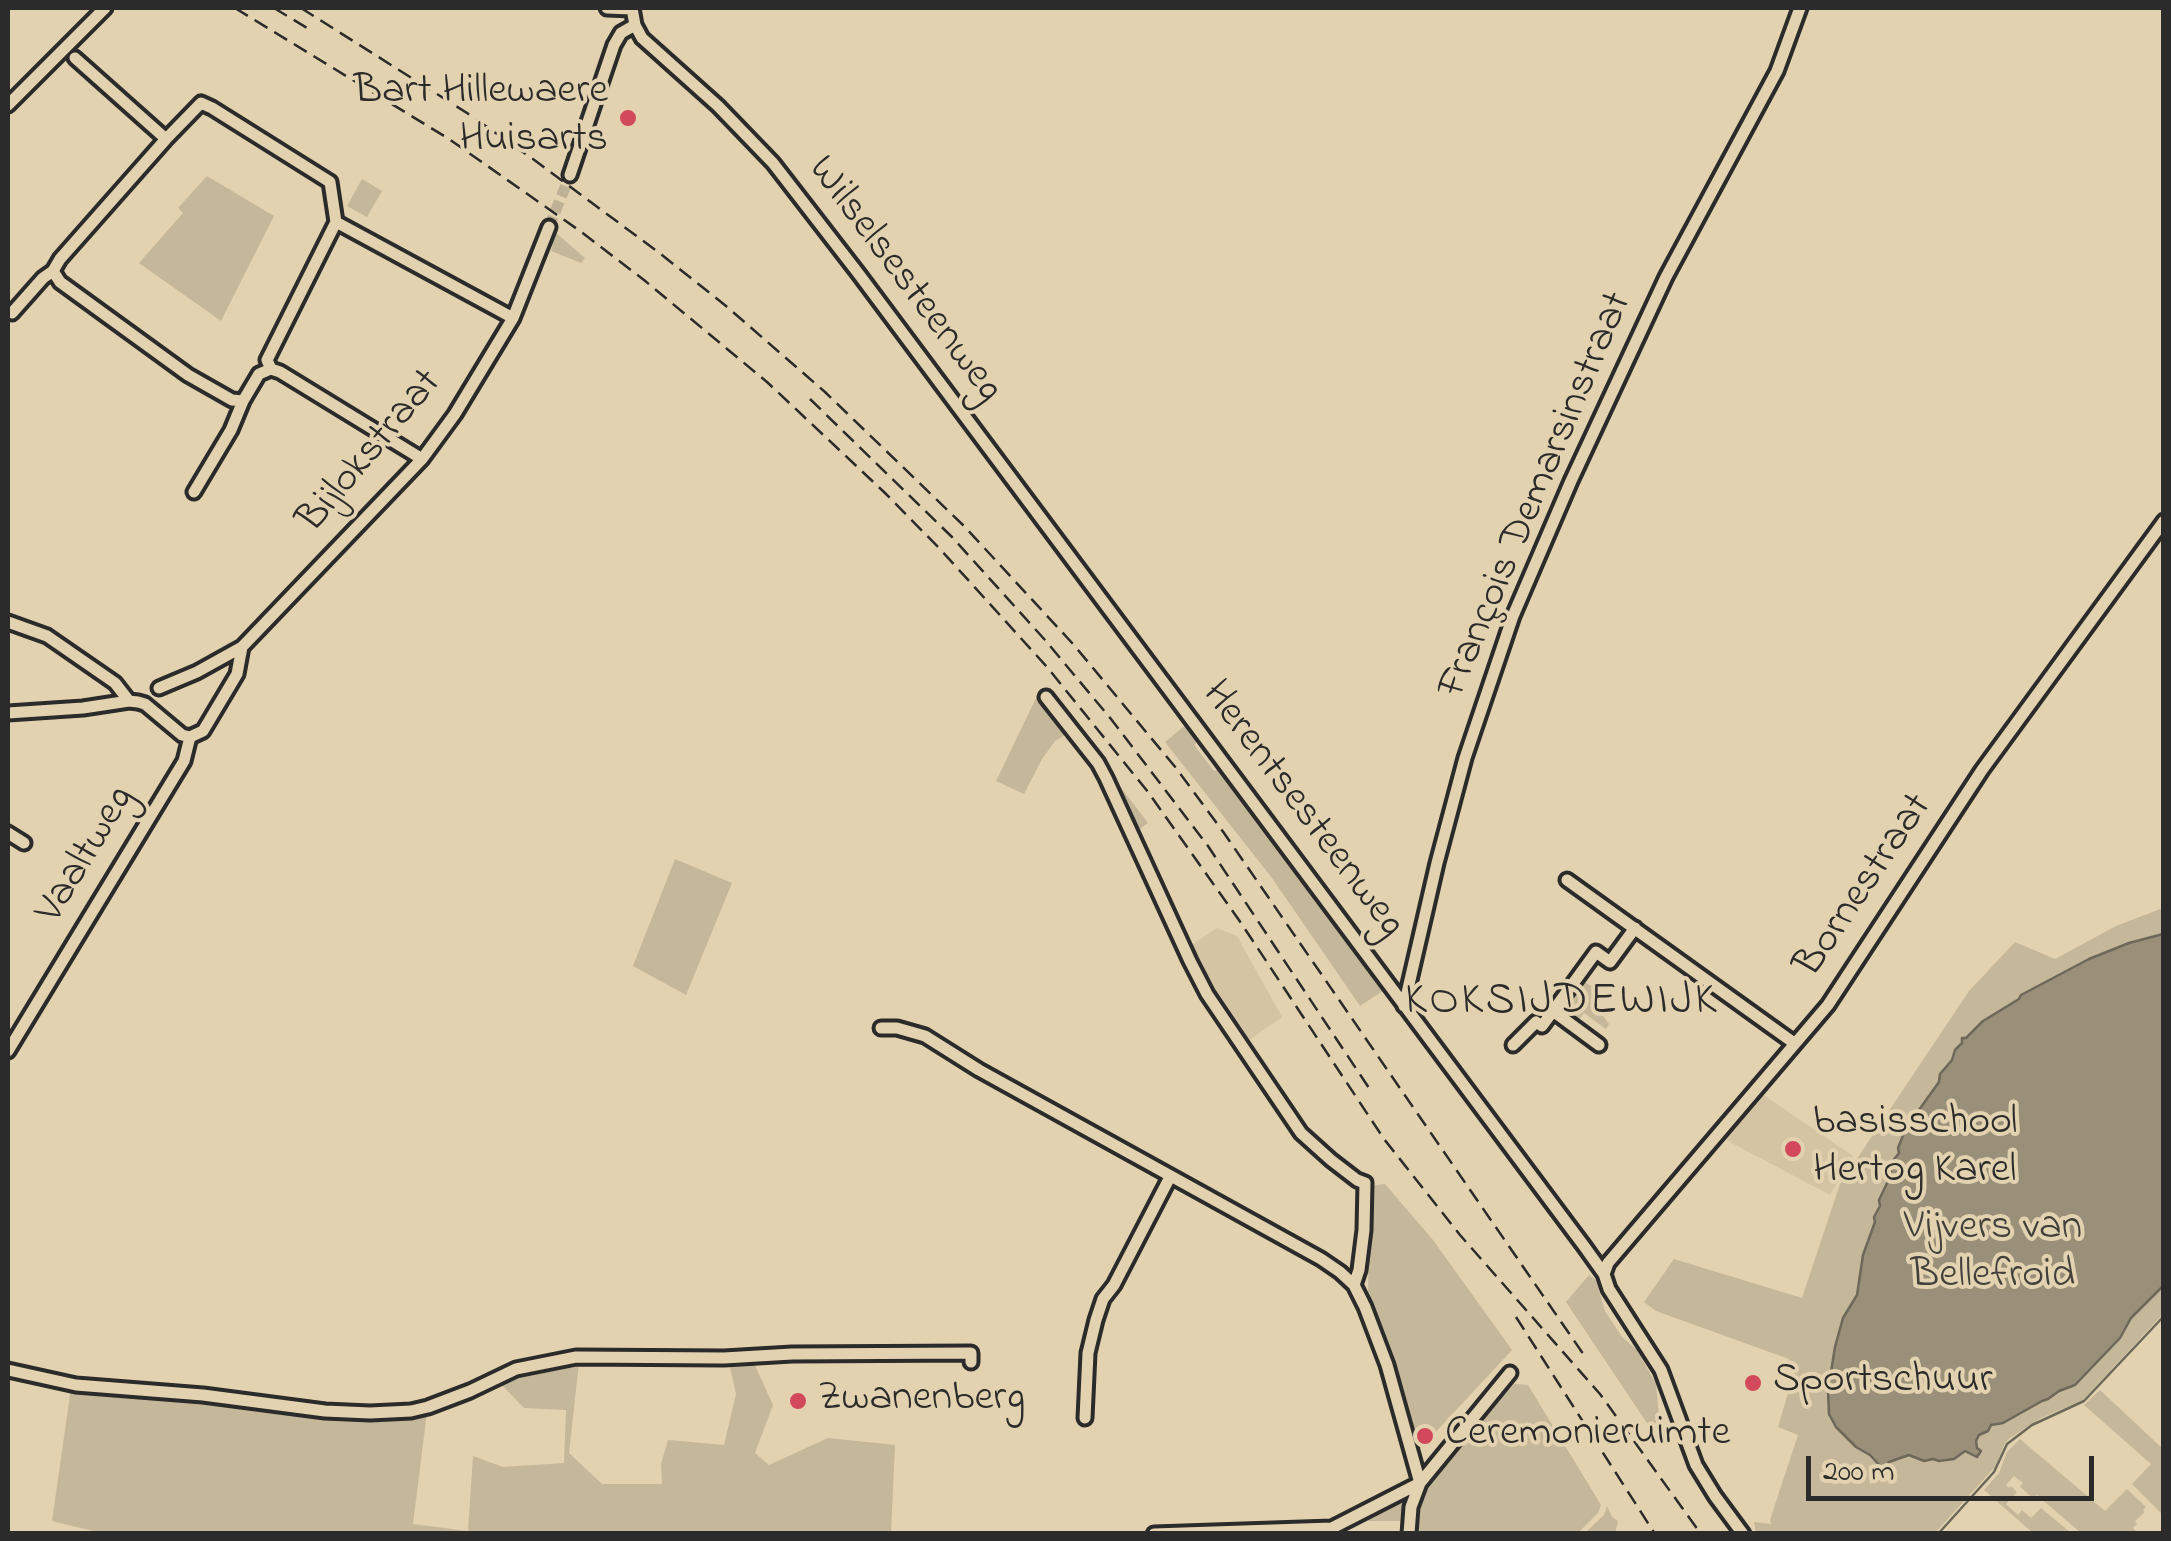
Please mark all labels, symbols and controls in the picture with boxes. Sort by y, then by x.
place label: Bart Hillewaere Huisarts [354,69,608,168]
marker: Bart Hillewaere Huisarts [617,107,639,129]
street label: Wilselsesteenweg [794,148,1012,414]
street label: François Demarsinstraat [1430,286,1646,706]
street label: Bijlokstraat [289,361,455,545]
street label: Herentsesteenweg [1188,672,1414,950]
street label: Vaaltweg [27,778,149,934]
street label: Bornestraat [1786,786,1946,988]
district label: KOKSIJDEWIJK [1405,978,1719,1032]
place label: basisschool Hertog Karel [1813,1100,2018,1198]
marker: basisschool Hertog Karel [1782,1138,1804,1160]
park label: Vijvers van Bellefroid [1904,1205,2082,1304]
place label: Sportschuur [1773,1358,1993,1408]
marker: Sportschuur [1742,1372,1764,1394]
place label: Zwanenberg [818,1376,1025,1426]
marker: Zwanenberg [787,1390,809,1412]
place label: Ceremonieruimte [1445,1411,1730,1461]
marker: Ceremonieruimte [1414,1425,1436,1447]
scale bar [1811,1436,2098,1498]
text: 200 m [1823,1451,1895,1495]

